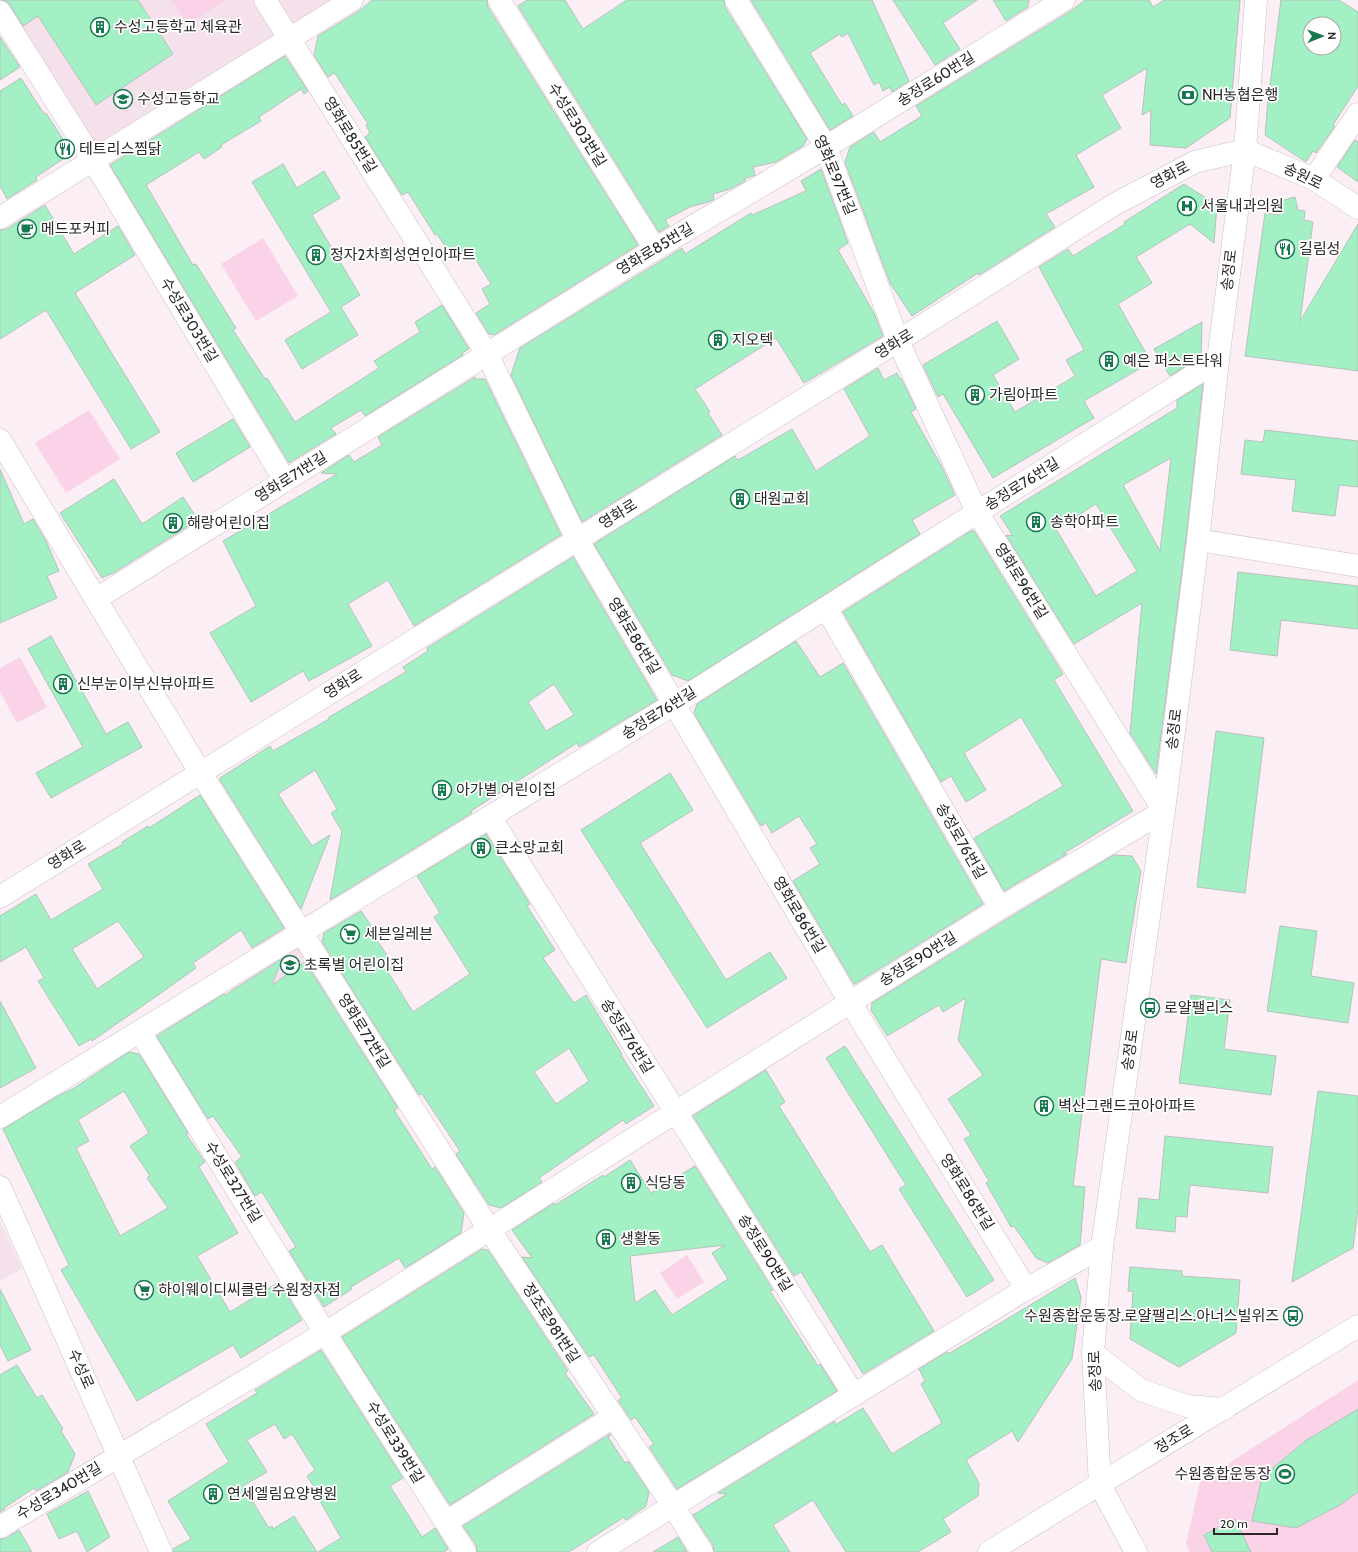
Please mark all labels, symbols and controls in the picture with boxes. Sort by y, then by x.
building icon: 수성고등학교 체육관 [89,16,111,38]
north arrow [1302,16,1342,56]
place label: 수성고등학교 체육관 [114,18,242,36]
text: N [1325,32,1339,40]
street label: 송정로60번길 [894,48,978,110]
street label: 수성로303번길 [544,80,610,170]
bank icon: NH농협은행 [1177,84,1199,106]
place label: NH농협은행 [1202,86,1278,104]
school or university icon: 수성고등학교 [112,88,134,110]
place label: 수성고등학교 [137,90,220,108]
street label: 영화로85번길 [320,94,380,176]
street label: 영화로97번길 [810,132,860,218]
restaurant icon: 테트리스찜닭 [54,138,76,160]
place label: 테트리스찜닭 [79,140,162,158]
street label: 영화로 [1147,157,1193,193]
street label: 송원로 [1280,159,1326,193]
hospital icon: 서울내과의원 [1176,195,1198,217]
place label: 서울내과의원 [1201,197,1284,215]
cafe icon: 메드포커피 [16,218,38,240]
street label: 영화로85번길 [613,219,697,279]
place label: 메드포커피 [41,220,110,238]
restaurant icon: 길림성 [1274,238,1296,260]
place label: 길림성 [1299,240,1340,258]
building icon: 정자2차희성연인아파트 [305,244,327,266]
place label: 정자2차희성연인아파트 [330,246,476,264]
street label: 송정로 [1218,248,1240,292]
street label: 수성로303번길 [157,274,221,366]
street label: 영화로 [872,325,916,363]
building icon: 지오텍 [707,329,729,351]
place label: 지오텍 [732,331,773,349]
building icon: 예은 퍼스트타워 [1098,350,1120,372]
place label: 예은 퍼스트타워 [1123,352,1223,370]
building icon: 가림아파트 [964,384,986,406]
place label: 가림아파트 [989,386,1058,404]
street label: 영화로71번길 [252,448,330,506]
street label: 송정로76번길 [981,454,1063,514]
building icon: 대원교회 [729,488,751,510]
place label: 대원교회 [754,490,809,508]
street label: 영화로 [596,495,640,533]
building icon: 송학아파트 [1025,511,1047,533]
building icon: 해랑어린이집 [162,512,184,534]
place label: 송학아파트 [1050,513,1119,531]
place label: 해랑어린이집 [187,514,270,532]
street label: 영화로96번길 [991,540,1051,622]
street label: 영화로86번길 [604,594,664,678]
street label: 영화로 [321,665,365,703]
building icon: 신부눈이부신뷰아파트 [52,673,74,695]
place label: 신부눈이부신뷰아파트 [77,675,215,693]
street label: 송정로76번길 [618,683,700,743]
street label: 송정로 [1163,707,1185,751]
building icon: 아가별 어린이집 [431,779,453,801]
place label: 아가별 어린이집 [456,781,556,799]
street label: 송정로76번길 [932,800,990,882]
street label: 영화로 [45,836,89,874]
building icon: 큰소망교회 [470,837,492,859]
place label: 큰소망교회 [495,839,564,857]
street label: 영화로86번길 [769,873,829,957]
supermarket icon: 세븐일레븐 [339,923,361,945]
place label: 세븐일레븐 [364,925,433,943]
street label: 송정로90번길 [876,928,960,990]
school or university icon: 초록별 어린이집 [279,954,301,976]
place label: 초록별 어린이집 [304,956,404,974]
street label: 영화로72번길 [334,990,394,1072]
street label: 송정로76번길 [597,995,657,1077]
bus stop icon: 로얄팰리스 [1139,997,1161,1019]
place label: 로얄팰리스 [1164,999,1233,1017]
street label: 송정로 [1118,1028,1142,1072]
building icon: 벽산그랜드코아아파트 [1033,1095,1055,1117]
place label: 벽산그랜드코아아파트 [1058,1097,1196,1115]
street label: 수성로327번길 [201,1138,265,1226]
street label: 영화로86번길 [936,1150,998,1234]
building icon: 식당동 [620,1172,642,1194]
place label: 식당동 [645,1174,686,1192]
street label: 송정로90번길 [734,1211,796,1295]
building icon: 생활동 [595,1228,617,1250]
place label: 생활동 [620,1230,661,1248]
supermarket icon: 하이웨이디씨클럽 수원정자점 [133,1279,155,1301]
street label: 정조로981번길 [519,1280,583,1366]
place label: 하이웨이디씨클럽 수원정자점 [158,1281,341,1299]
bus stop icon: 수원종합운동장.로얄팰리스.아너스빌위즈 [1282,1305,1304,1327]
place label: 수원종합운동장.로얄팰리스.아너스빌위즈 [1024,1307,1279,1325]
street label: 수성로 [64,1346,98,1392]
street label: 송정로 [1085,1350,1105,1392]
street label: 수성로339번길 [363,1397,427,1487]
street label: 정조로 [1152,1421,1196,1457]
street label: 수성로340번길 [13,1458,105,1524]
sports icon: 수원종합운동장 [1274,1463,1296,1485]
place label: 수원종합운동장 [1174,1465,1271,1483]
building icon: 연세엘림요양병원 [202,1483,224,1505]
place label: 연세엘림요양병원 [227,1485,337,1503]
scale bar [1214,1510,1277,1536]
text: 20 m [1220,1516,1248,1531]

